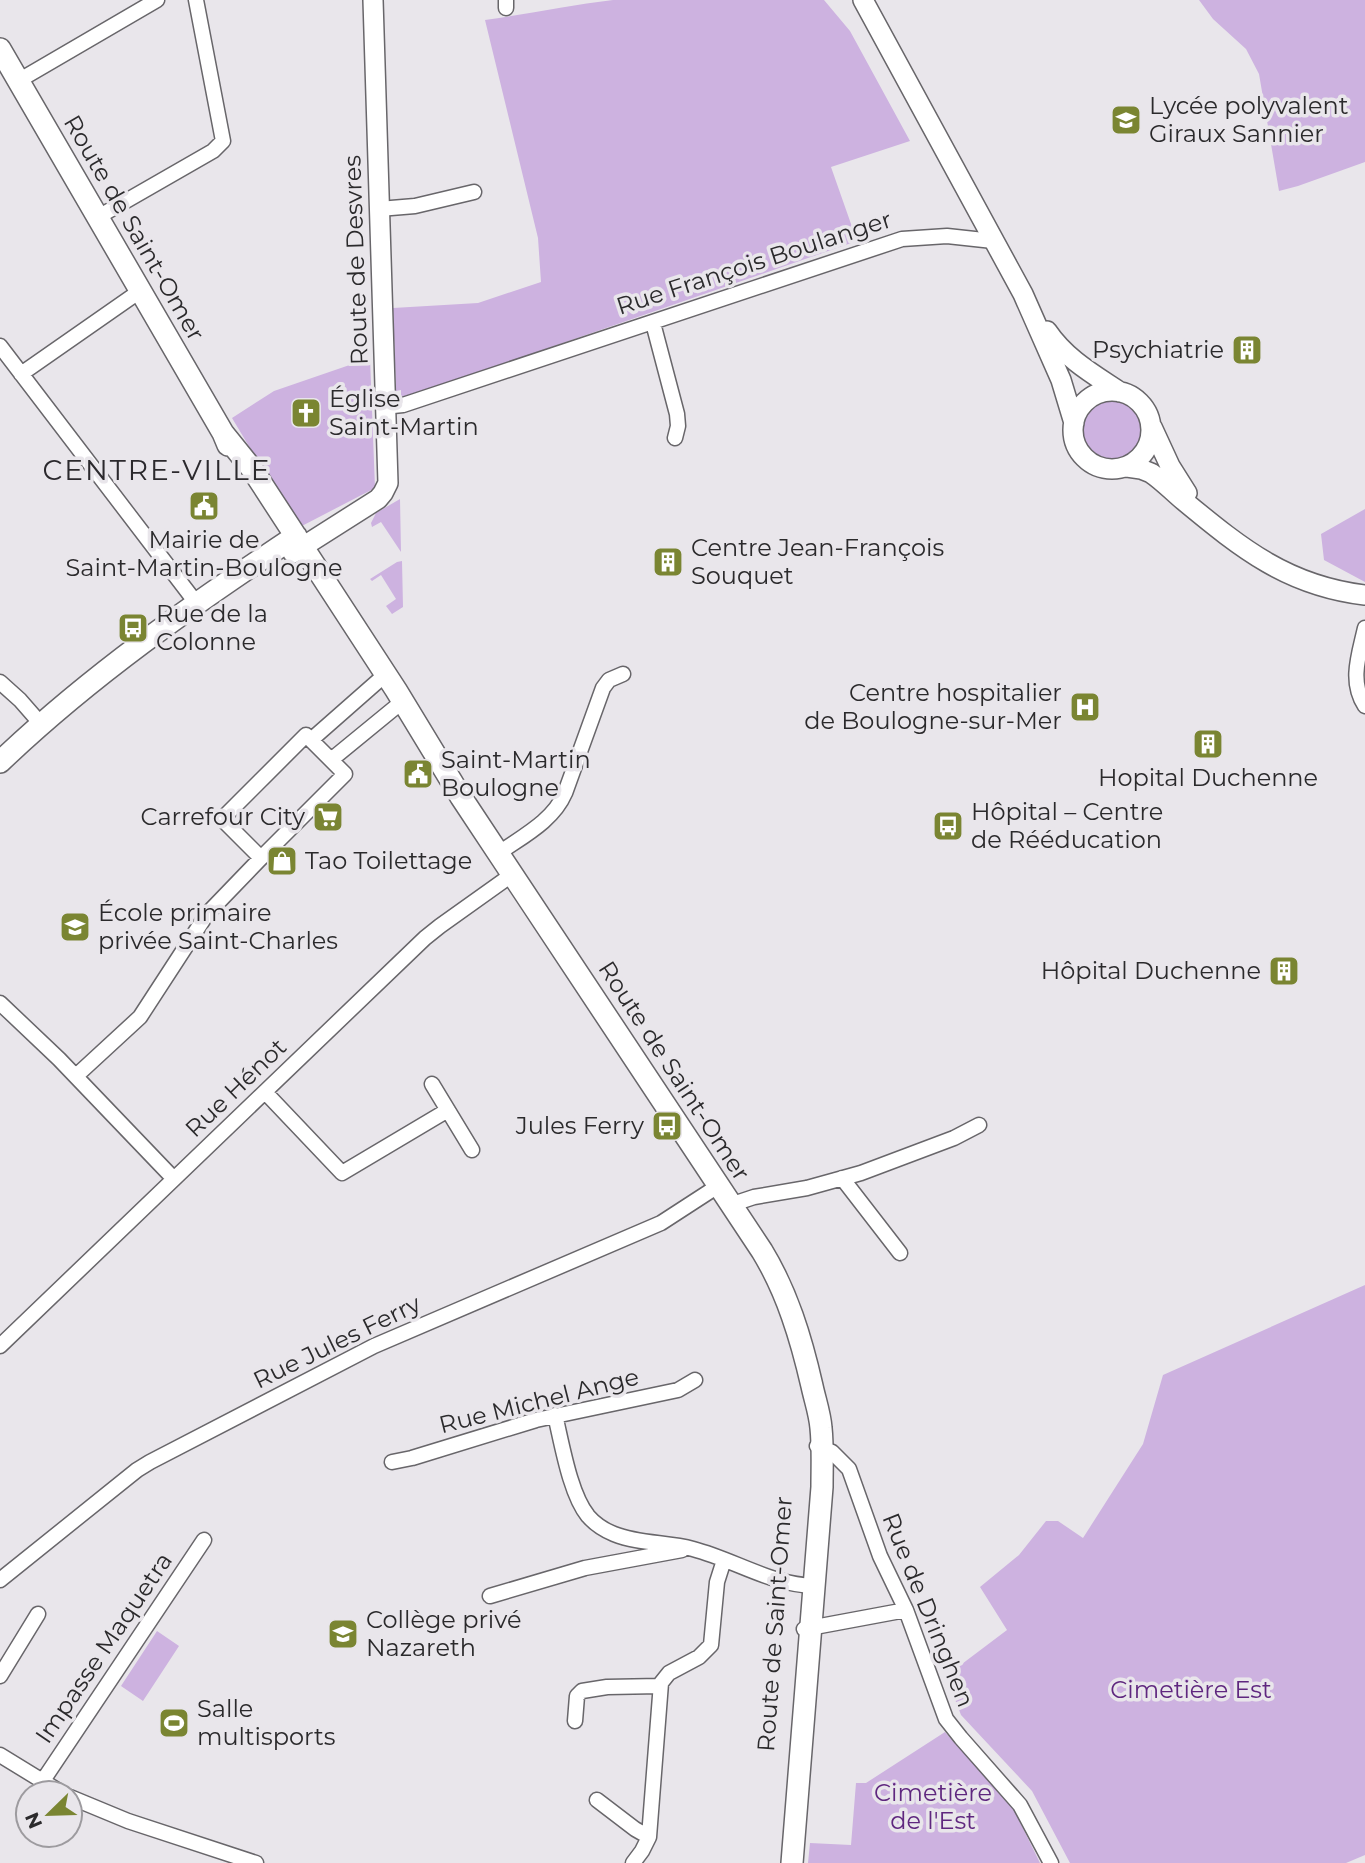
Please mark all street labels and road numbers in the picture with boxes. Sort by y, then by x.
street label: Route de Saint-Omer [58,110,211,346]
street label: Route de Desvres [337,155,374,365]
street label: Rue François Boulanger [613,204,895,321]
street label: Route de Saint-Omer [593,956,756,1186]
street label: Rue Hénot [179,1032,292,1143]
street label: Rue Jules Ferry [248,1289,425,1395]
street label: Rue Michel Ange [436,1362,642,1439]
street label: Route de Saint-Omer [751,1495,798,1753]
street label: Rue de Dringhen [876,1509,981,1711]
street label: Impasse Maquetra [29,1547,178,1749]

